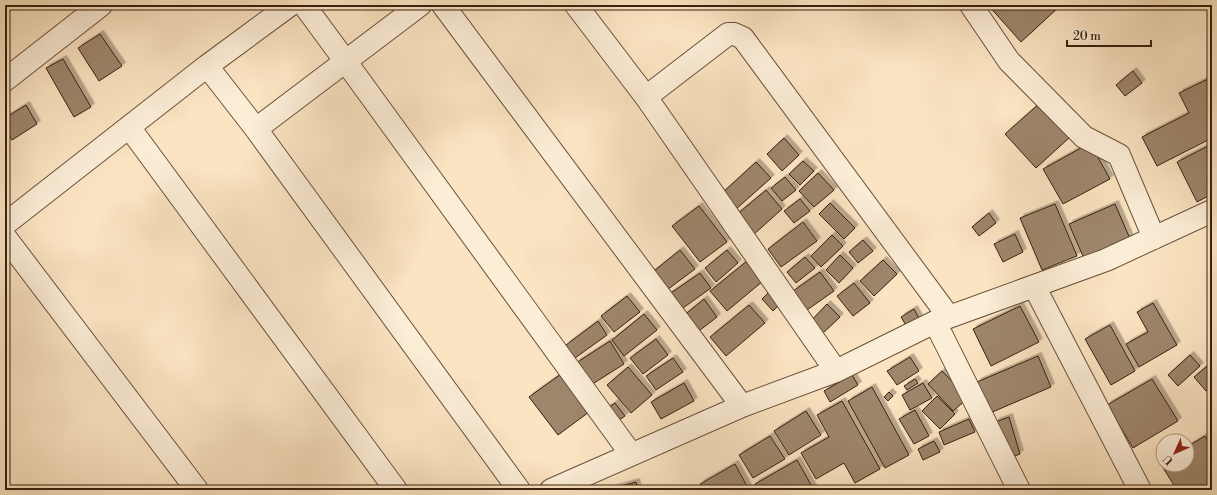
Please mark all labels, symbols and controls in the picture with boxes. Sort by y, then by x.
scale bar [1067,22,1151,48]
text: 20 m [1073,29,1101,44]
north arrow [1155,433,1195,473]
text: U [1160,451,1177,467]

